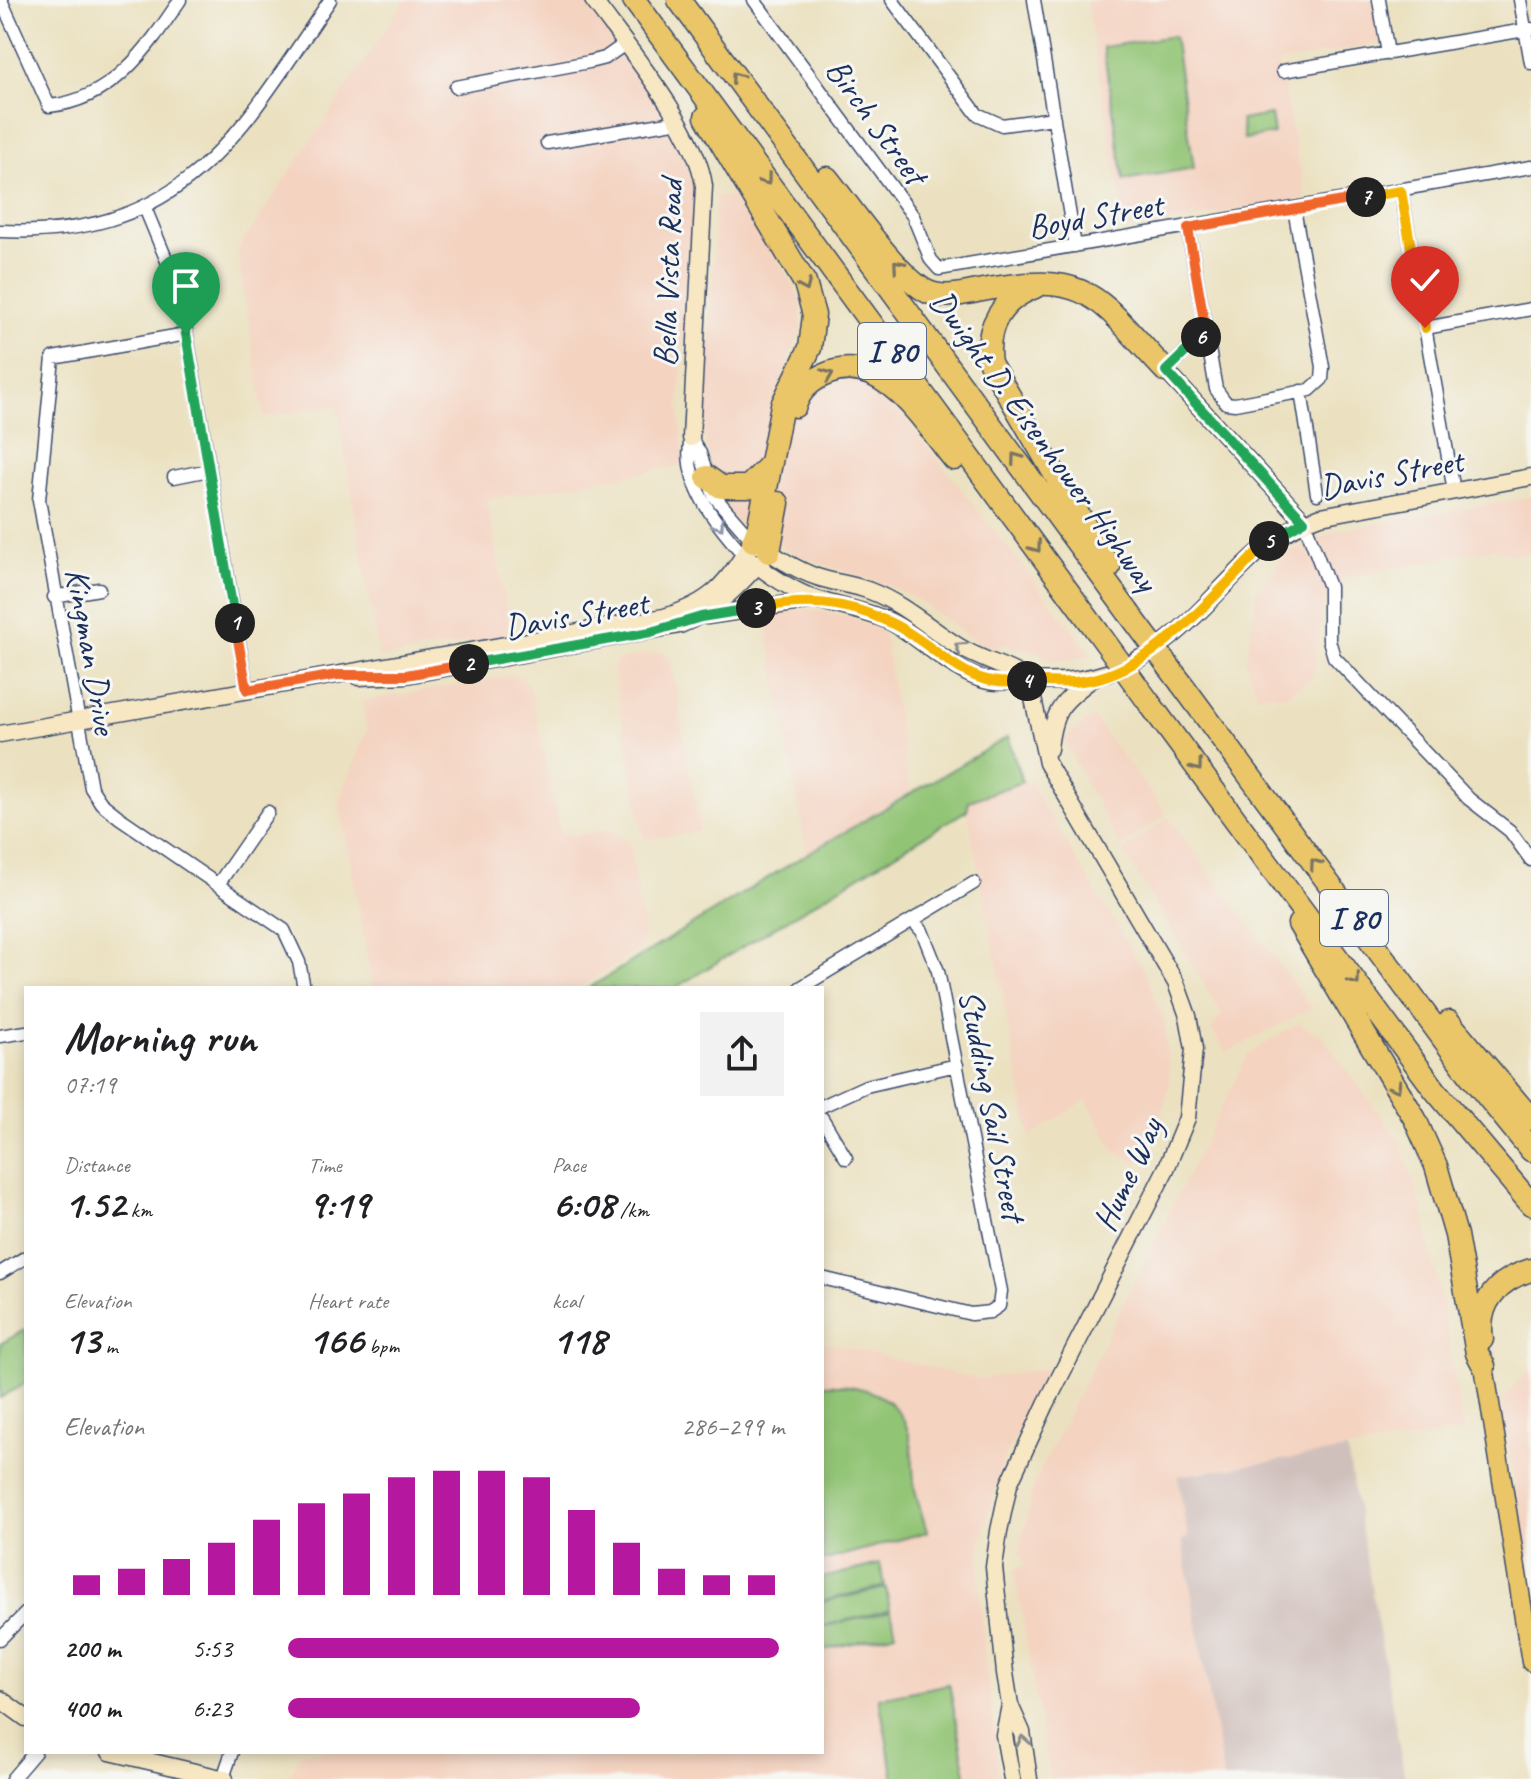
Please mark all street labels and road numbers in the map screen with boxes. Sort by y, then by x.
street label: Birch Street [816,50,940,197]
street label: Bella Vista Road [643,173,692,367]
street label: Boyd Street [1024,182,1169,248]
street label: Dwight D. Eisenhower Highway [921,281,1170,602]
road number: I 80 [858,323,926,379]
street label: Davis Street [1316,438,1470,508]
street label: Kingman Drive [56,565,128,740]
street label: Davis Street [501,580,655,648]
road number: I 80 [1320,890,1388,946]
street label: Studding Sail Street [949,986,1037,1229]
street label: Hume Way [1083,1109,1173,1238]

